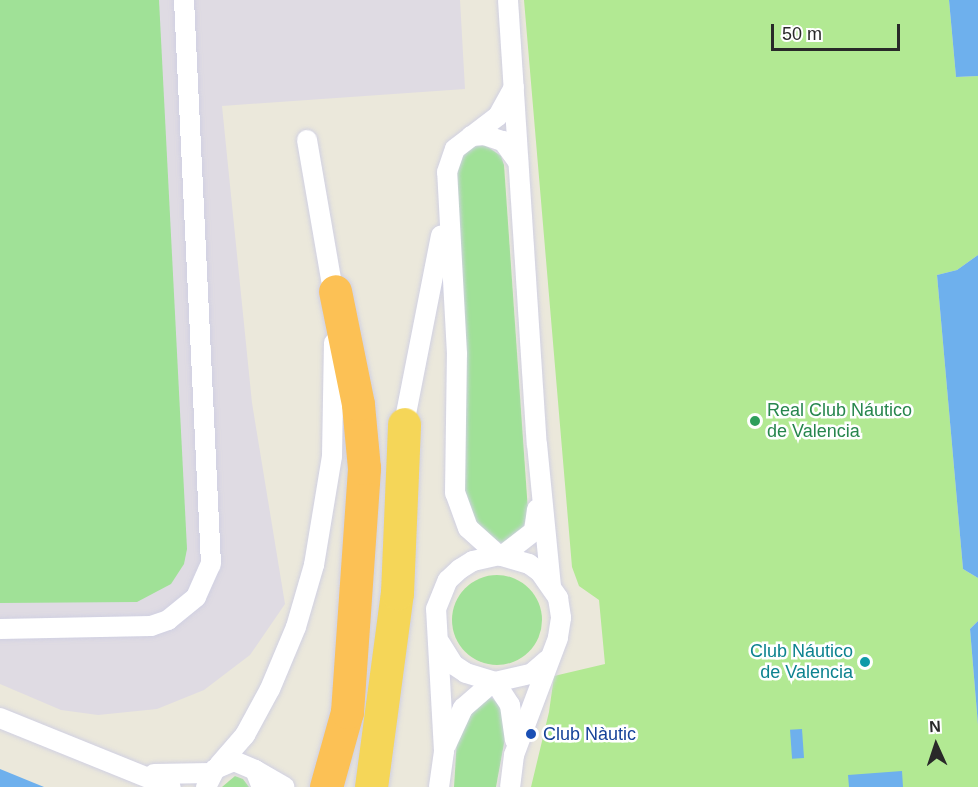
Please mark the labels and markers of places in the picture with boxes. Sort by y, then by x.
place label: Real Club Náutico de Valencia [767,400,912,442]
marker: Real Club Náutico de Valencia [748,414,762,428]
place label: Club Náutico de Valencia [750,641,853,684]
marker: Club Náutico de Valencia [858,655,872,669]
place label: Club Nàutic [543,723,636,745]
marker: Club Nàutic [524,727,538,741]

